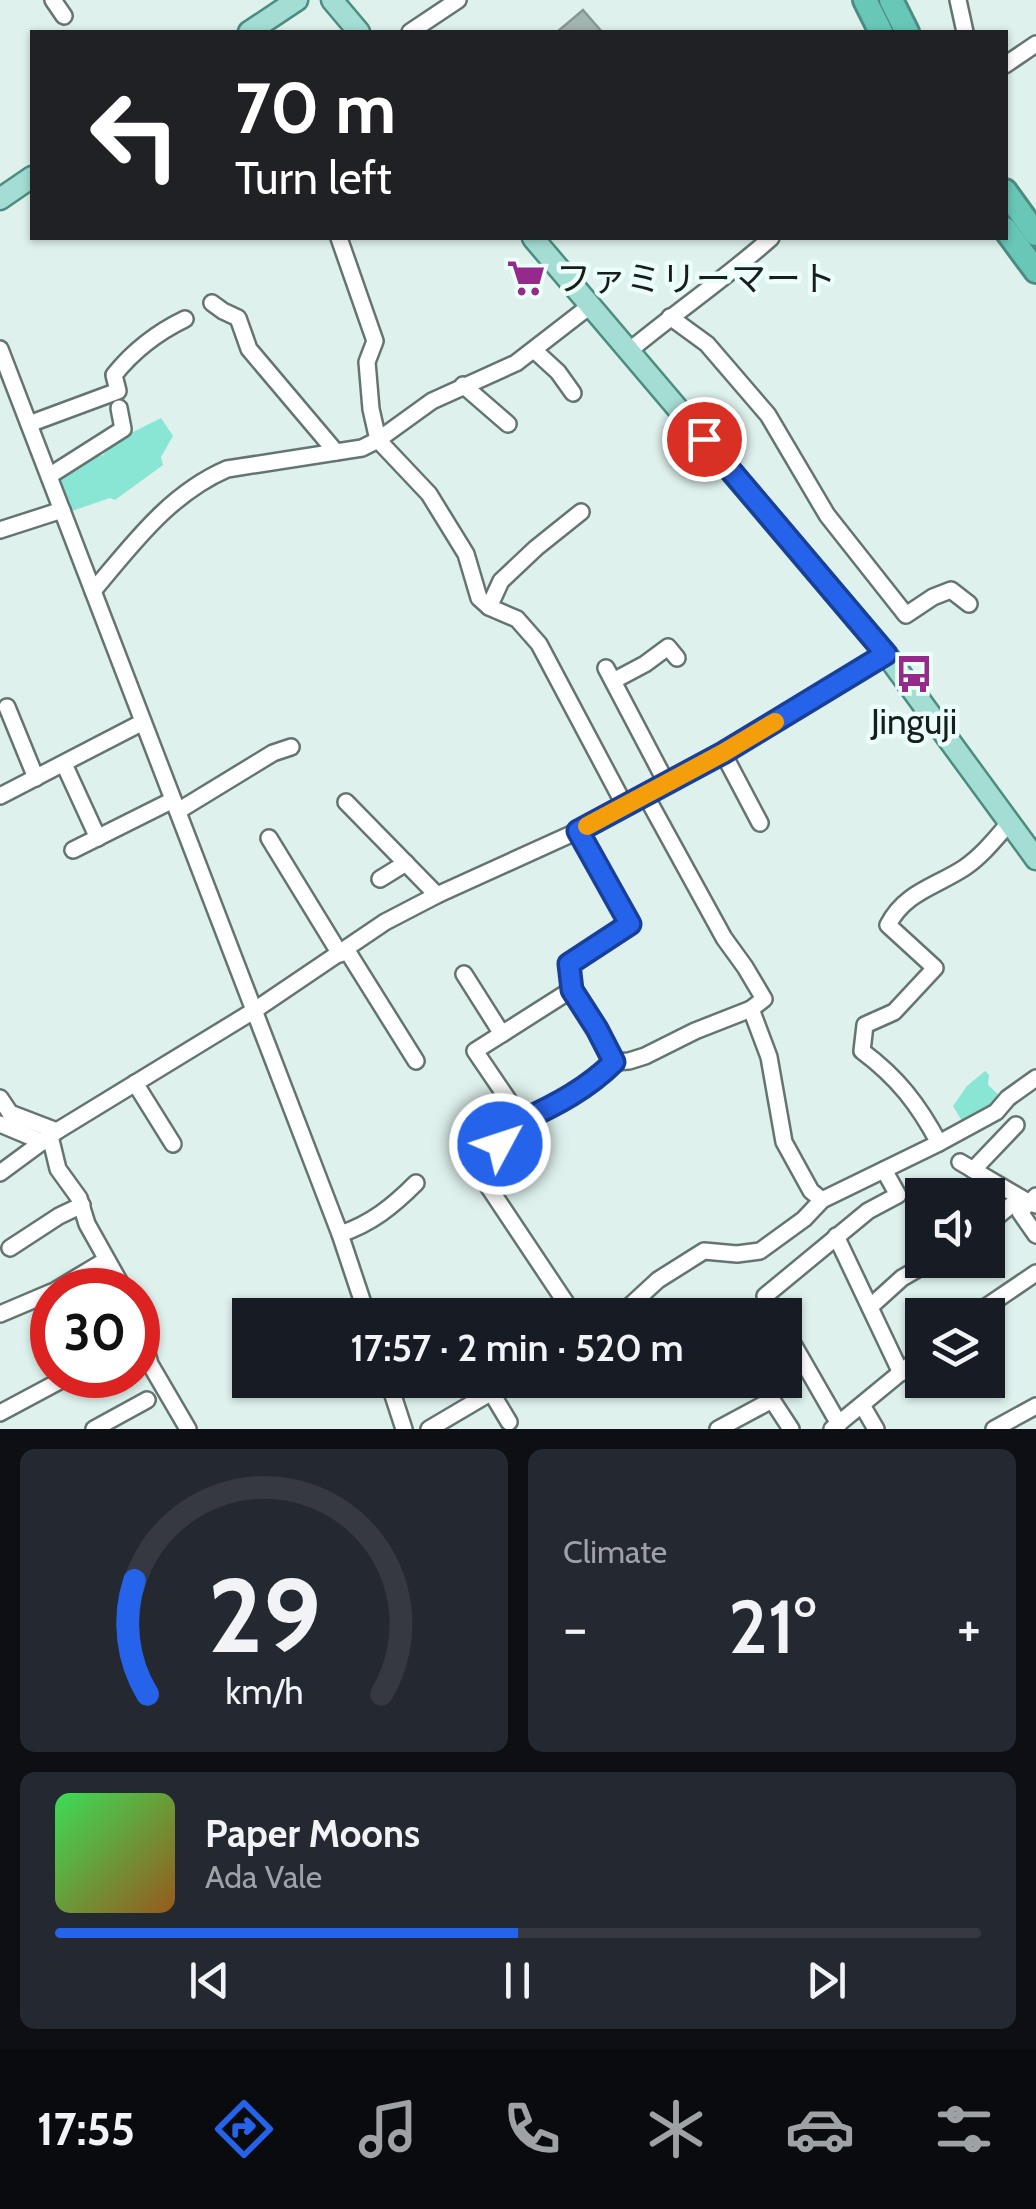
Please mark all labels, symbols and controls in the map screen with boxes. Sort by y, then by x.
text: 70 m [235,65,396,151]
icon: left [70,70,200,200]
text: Turn left [235,151,392,205]
supermarket icon: ファミリーマート [505,257,547,299]
place label: ファミリーマート [556,257,836,300]
pin [662,397,747,482]
icon: arrive [677,412,732,467]
bus stop icon: Jinguji [893,653,935,695]
place label: Jinguji [870,700,957,743]
position arrow [448,1092,552,1196]
map controls [905,1178,1005,1398]
button: sound [905,1178,1005,1278]
speed limit sign: 30 [30,1268,160,1398]
button: layers [905,1298,1005,1398]
text: 17:57 · 2 min · 520 m [350,1324,684,1371]
text: Climate [563,1532,667,1571]
text: 29 [207,1552,321,1678]
text: 21° [728,1581,816,1672]
text: − [563,1594,587,1661]
text: + [957,1594,981,1661]
text: km/h [225,1670,303,1713]
text: Paper Moons [205,1810,420,1857]
text: Ada Vale [205,1857,322,1896]
icon: previous [182,1953,237,2008]
icon: pause [490,1953,545,2008]
icon: next [799,1953,854,2008]
icon: directions [209,2094,279,2164]
icon: music [353,2094,423,2164]
icon: phone [497,2094,567,2164]
icon: climate [641,2094,711,2164]
icon: car [785,2094,855,2164]
icon: filters [929,2094,999,2164]
text: 17:55 [37,2102,135,2156]

